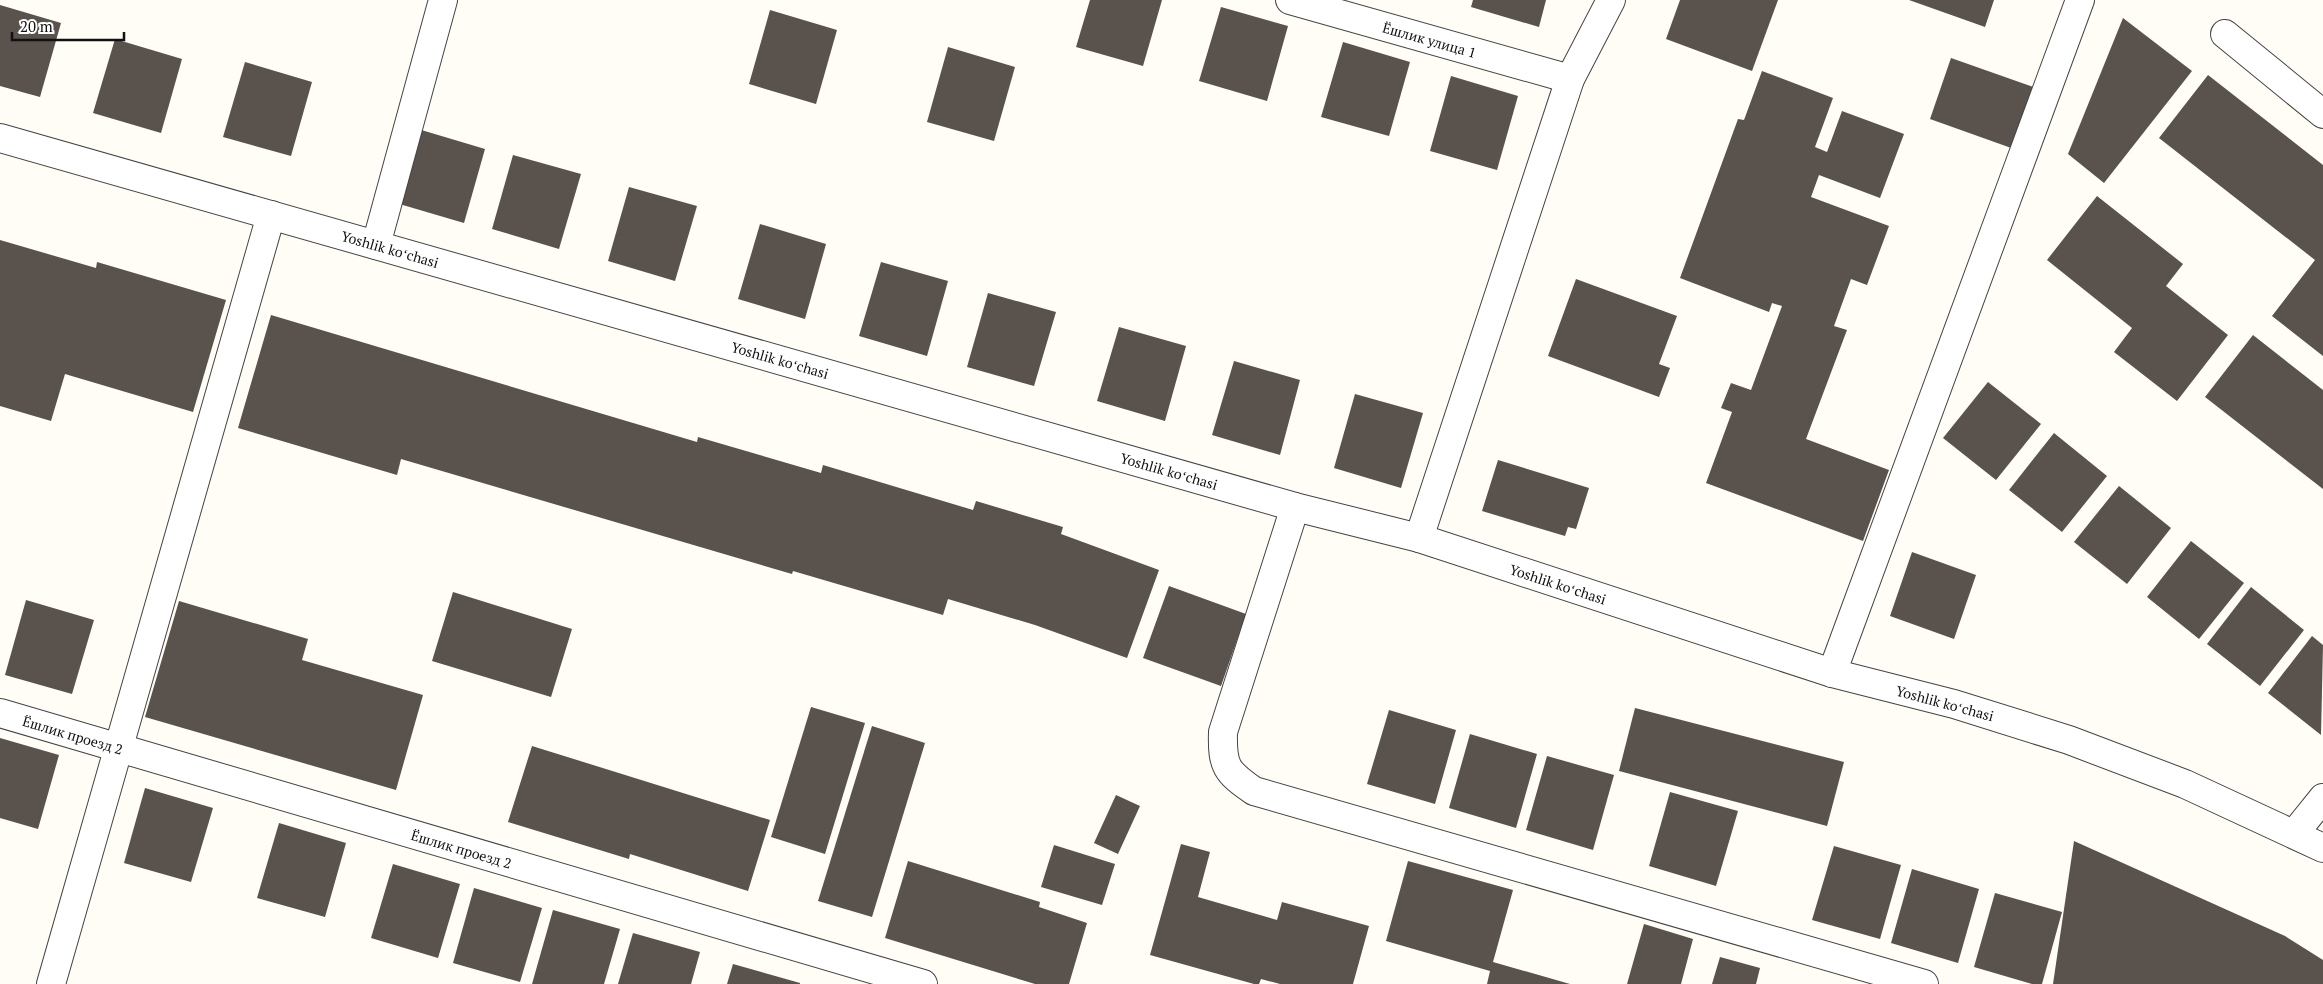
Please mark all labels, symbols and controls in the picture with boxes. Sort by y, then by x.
scale bar [12,10,125,42]
text: 20 m [20,16,53,36]
street label: Ёшлик улица 1 [1381,17,1479,62]
street label: Yoshlik koʻchasi [339,226,441,272]
street label: Yoshlik koʻchasi [729,337,831,383]
street label: Yoshlik koʻchasi [1118,448,1220,494]
street label: Yoshlik koʻchasi [1507,559,1609,609]
street label: Yoshlik koʻchasi [1894,681,1996,725]
street label: Ёшлик проезд 2 [20,711,125,758]
street label: Ёшлик проезд 2 [409,825,514,872]

